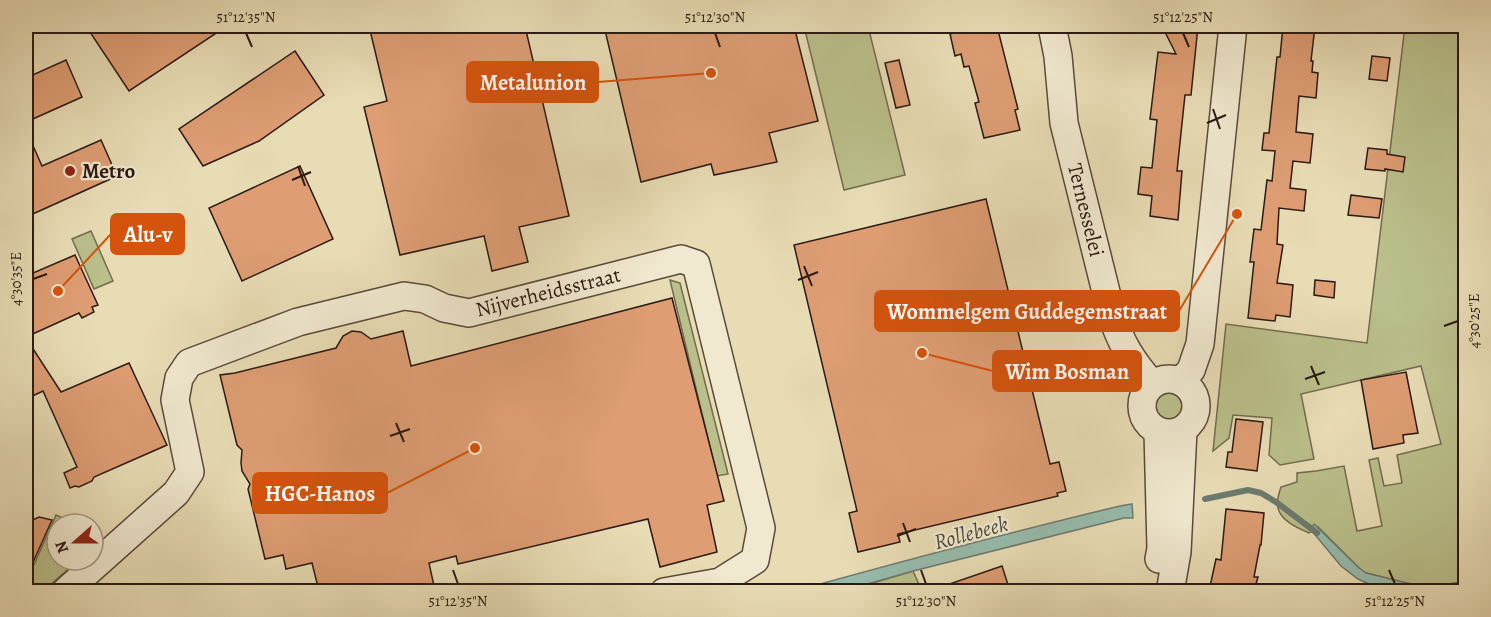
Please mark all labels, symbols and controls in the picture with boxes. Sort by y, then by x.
text: 51°12'35"N [217,7,276,27]
text: 51°12'30"N [685,7,745,27]
text: 51°12'25"N [1153,7,1213,27]
callout: Metalunion [467,62,598,102]
text: Metalunion [480,68,586,98]
place label: Metro [82,157,135,185]
street label: Ternesselei [1061,160,1111,260]
marker: Metro [63,164,77,178]
callout: Alu-v [111,214,184,254]
text: Alu-v [123,220,173,250]
text: 4°30'35"E [6,252,26,306]
street label: Nijverheidsstraat [473,260,623,324]
callout: Wommelgem Guddegemstraat [875,291,1179,331]
text: 4°30'25"E [1464,293,1484,349]
text: Wommelgem Guddegemstraat [886,297,1168,327]
callout: Wim Bosman [993,351,1141,391]
text: Wim Bosman [1004,357,1129,387]
callout: HGC-Hanos [253,473,387,513]
text: HGC-Hanos [265,479,375,509]
water label: Rollebeek [931,509,1012,557]
north arrow [45,512,105,572]
text: N [49,537,74,556]
text: 51°12'35"N [429,591,488,611]
text: 51°12'30"N [896,591,956,611]
text: 51°12'25"N [1365,591,1425,611]

